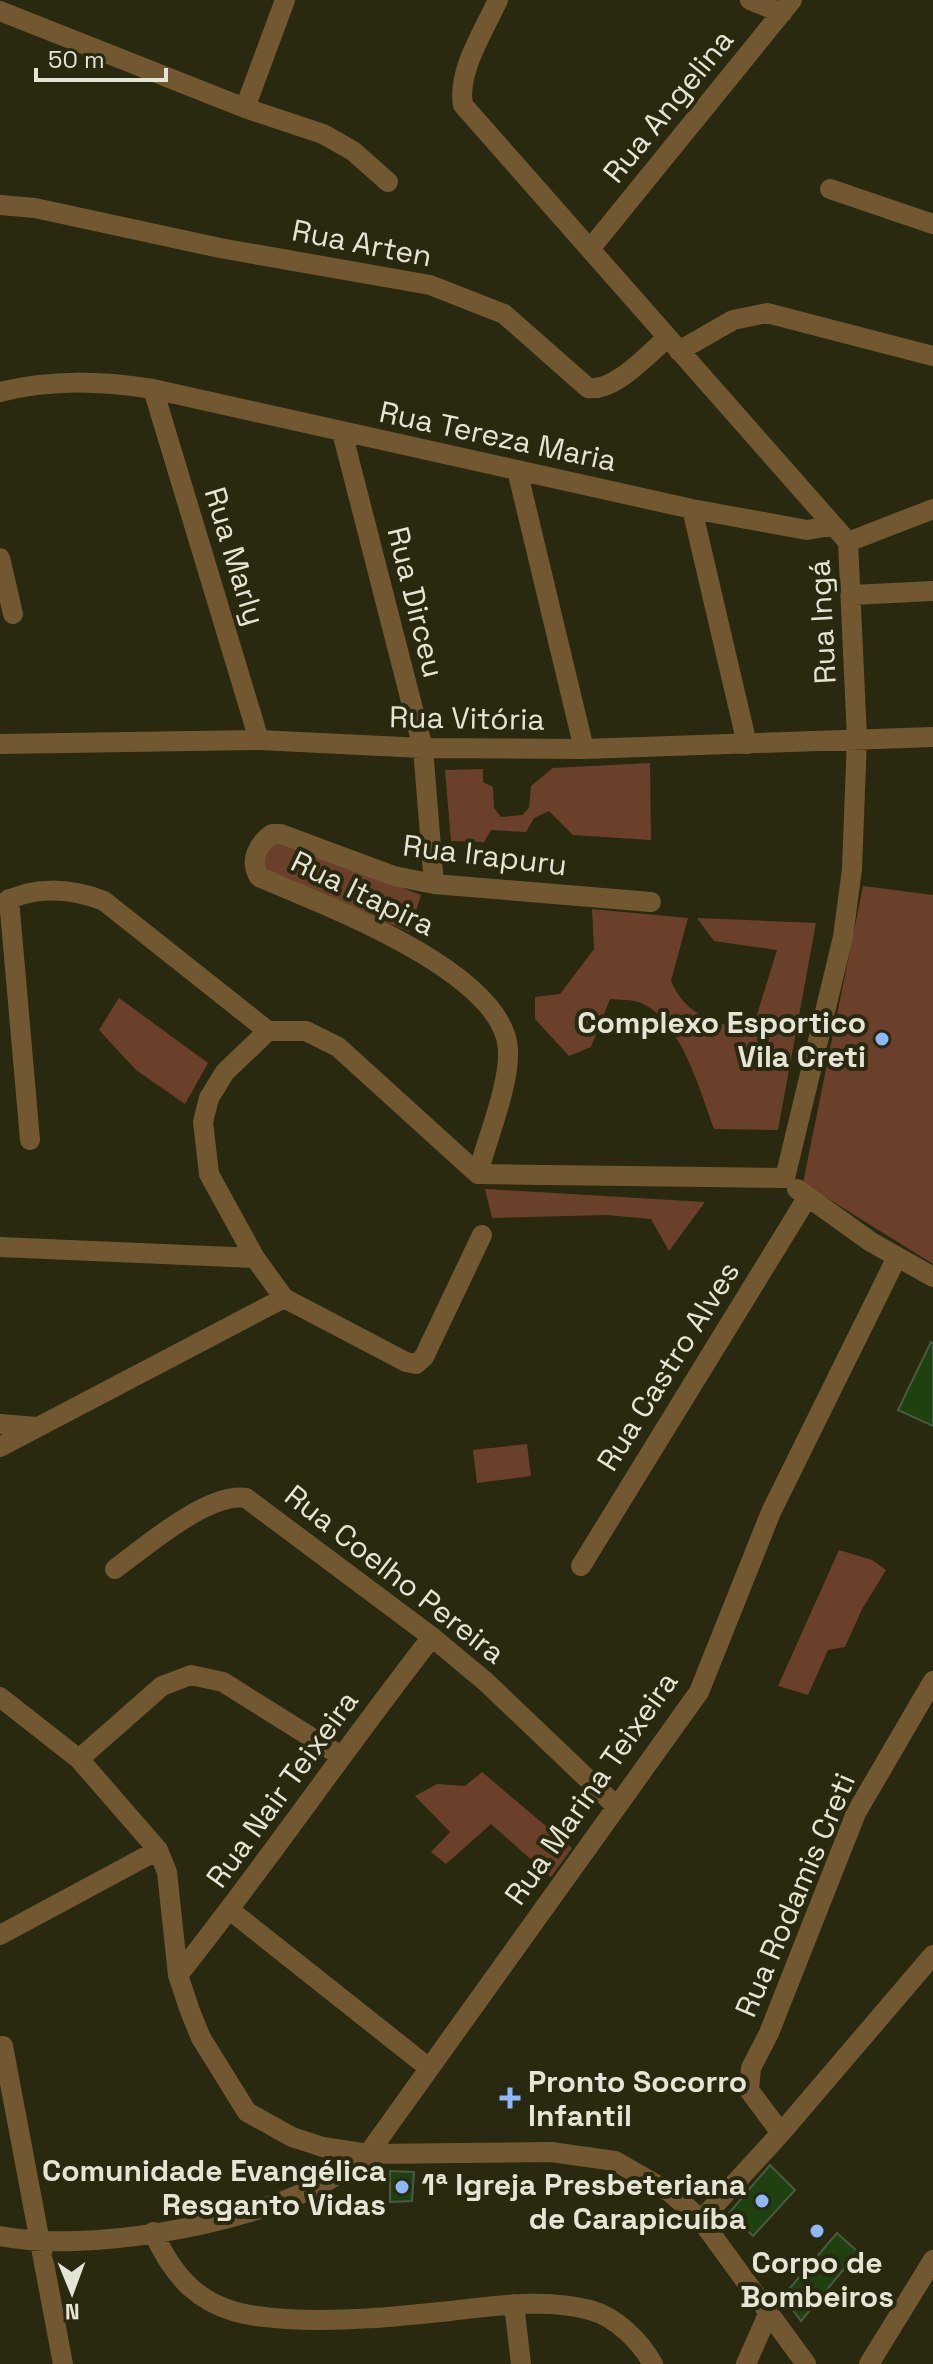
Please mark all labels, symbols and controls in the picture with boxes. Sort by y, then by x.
street label: Rua Angelina [594,21,742,191]
scale bar [36,32,166,82]
text: 50 m [48,44,105,75]
street label: Rua Arten [289,210,435,276]
street label: Rua Tereza Maria [376,392,620,480]
street label: Rua Marly [196,482,274,630]
street label: Rua Dirceu [378,522,454,682]
street label: Rua Ingá [799,559,845,685]
street label: Rua Vitória [389,697,545,739]
street label: Rua Irapuru [401,826,569,884]
street label: Rua Itapira [285,841,441,945]
place label: Complexo Esportico Vila Creti [577,1003,866,1076]
marker: Complexo Esportico Vila Creti [873,1030,891,1048]
street label: Rua Castro Alves [588,1254,748,1478]
street label: Rua Coelho Pereira [277,1476,513,1672]
street label: Rua Marina Teixeira [496,1664,686,1912]
street label: Rua Nair Teixeira [197,1683,367,1895]
street label: Rua Rodamis Creti [726,1767,864,2023]
place label: Pronto Socorro Infantil [528,2062,747,2135]
marker: Pronto Socorro Infantil [499,2087,521,2109]
place label: Comunidade Evangélica Resganto Vidas [42,2151,386,2224]
place label: 1ª Igreja Presbeteriana de Carapicuíba [422,2165,746,2238]
marker: Comunidade Evangélica Resganto Vidas [393,2178,411,2196]
marker: 1ª Igreja Presbeteriana de Carapicuíba [753,2192,771,2210]
marker: Corpo de Bombeiros [808,2222,826,2240]
place label: Corpo de Bombeiros [740,2243,894,2316]
north arrow [32,2252,112,2332]
text: N [65,2298,80,2326]

